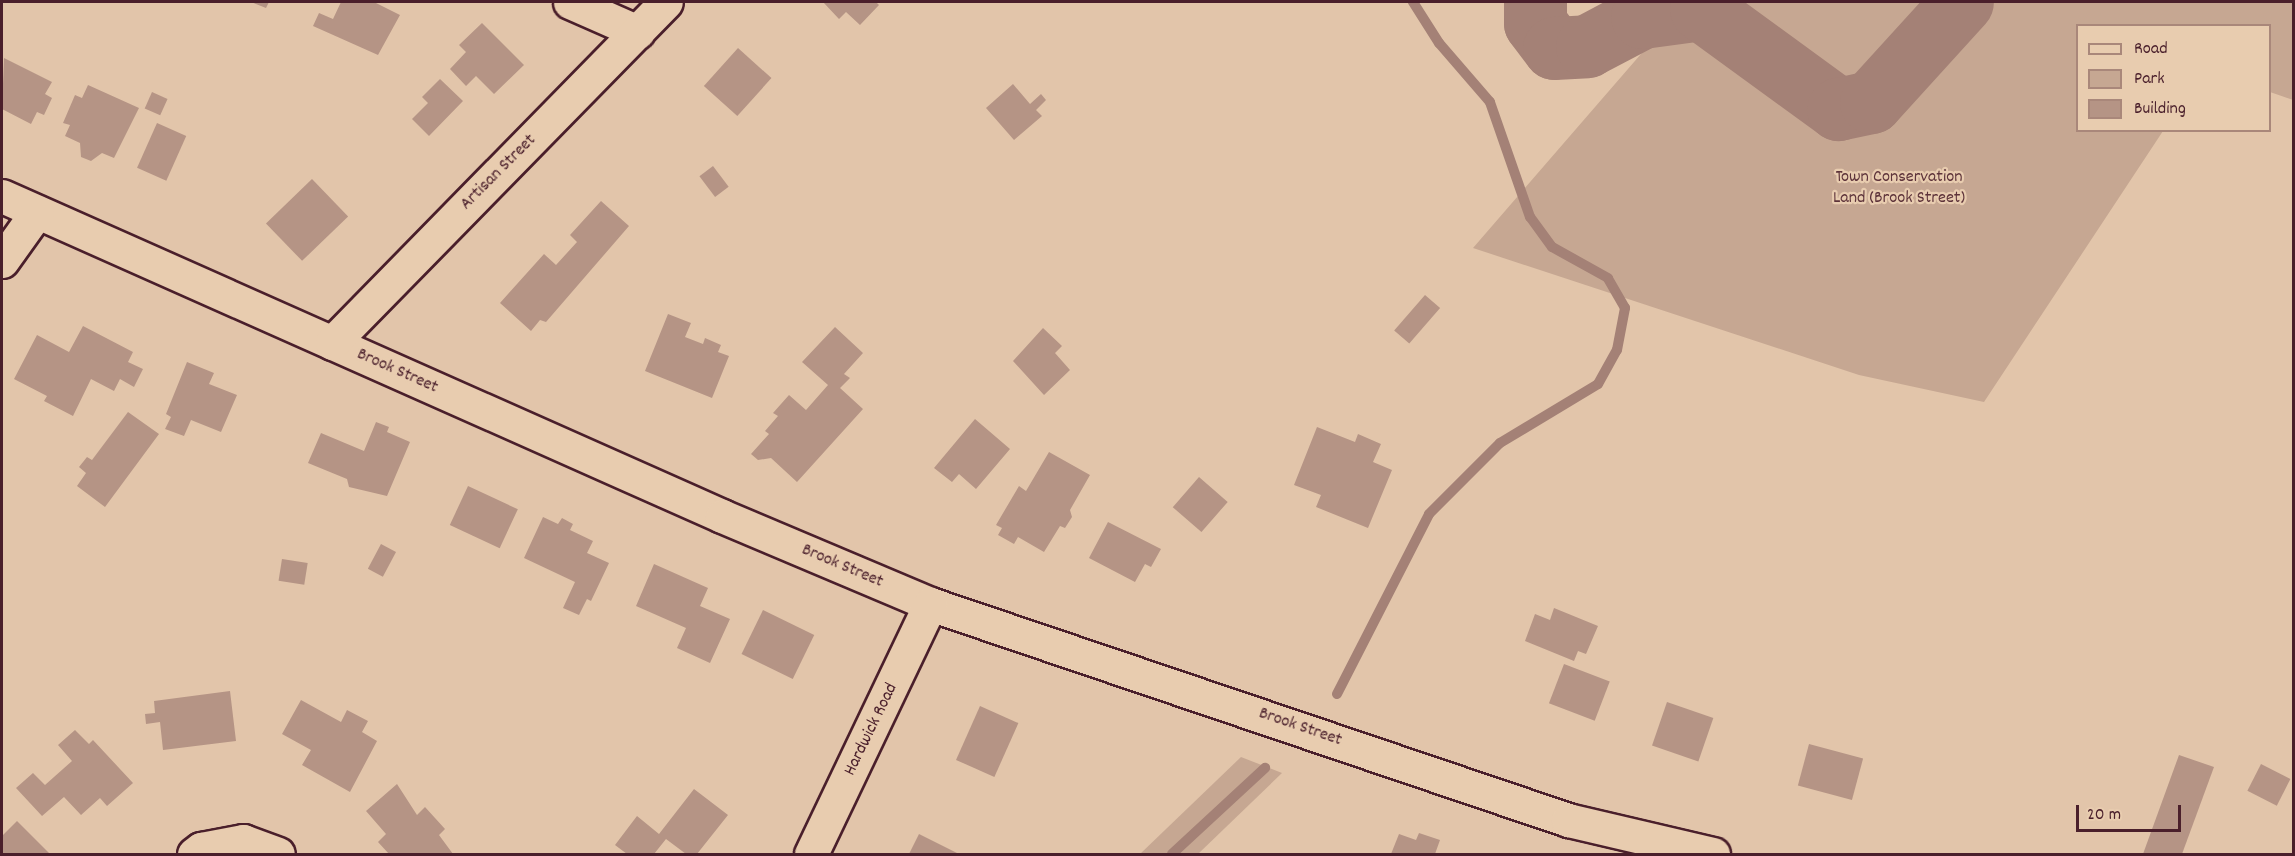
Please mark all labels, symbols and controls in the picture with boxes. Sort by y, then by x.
legend [2076,24,2271,132]
text: Road [2134,37,2168,62]
text: Park [2134,67,2165,92]
text: Building [2134,97,2186,122]
street label: Artisan Street [456,130,542,216]
park label: Town Conservation Land (Brook Street) [1833,168,1965,210]
street label: Brook Street [353,345,441,399]
street label: Brook Street [798,540,886,594]
street label: Hardwick Road [840,680,904,780]
street label: Brook Street [1256,704,1344,752]
scale bar [2079,793,2184,831]
text: 20 m [2087,803,2121,828]

